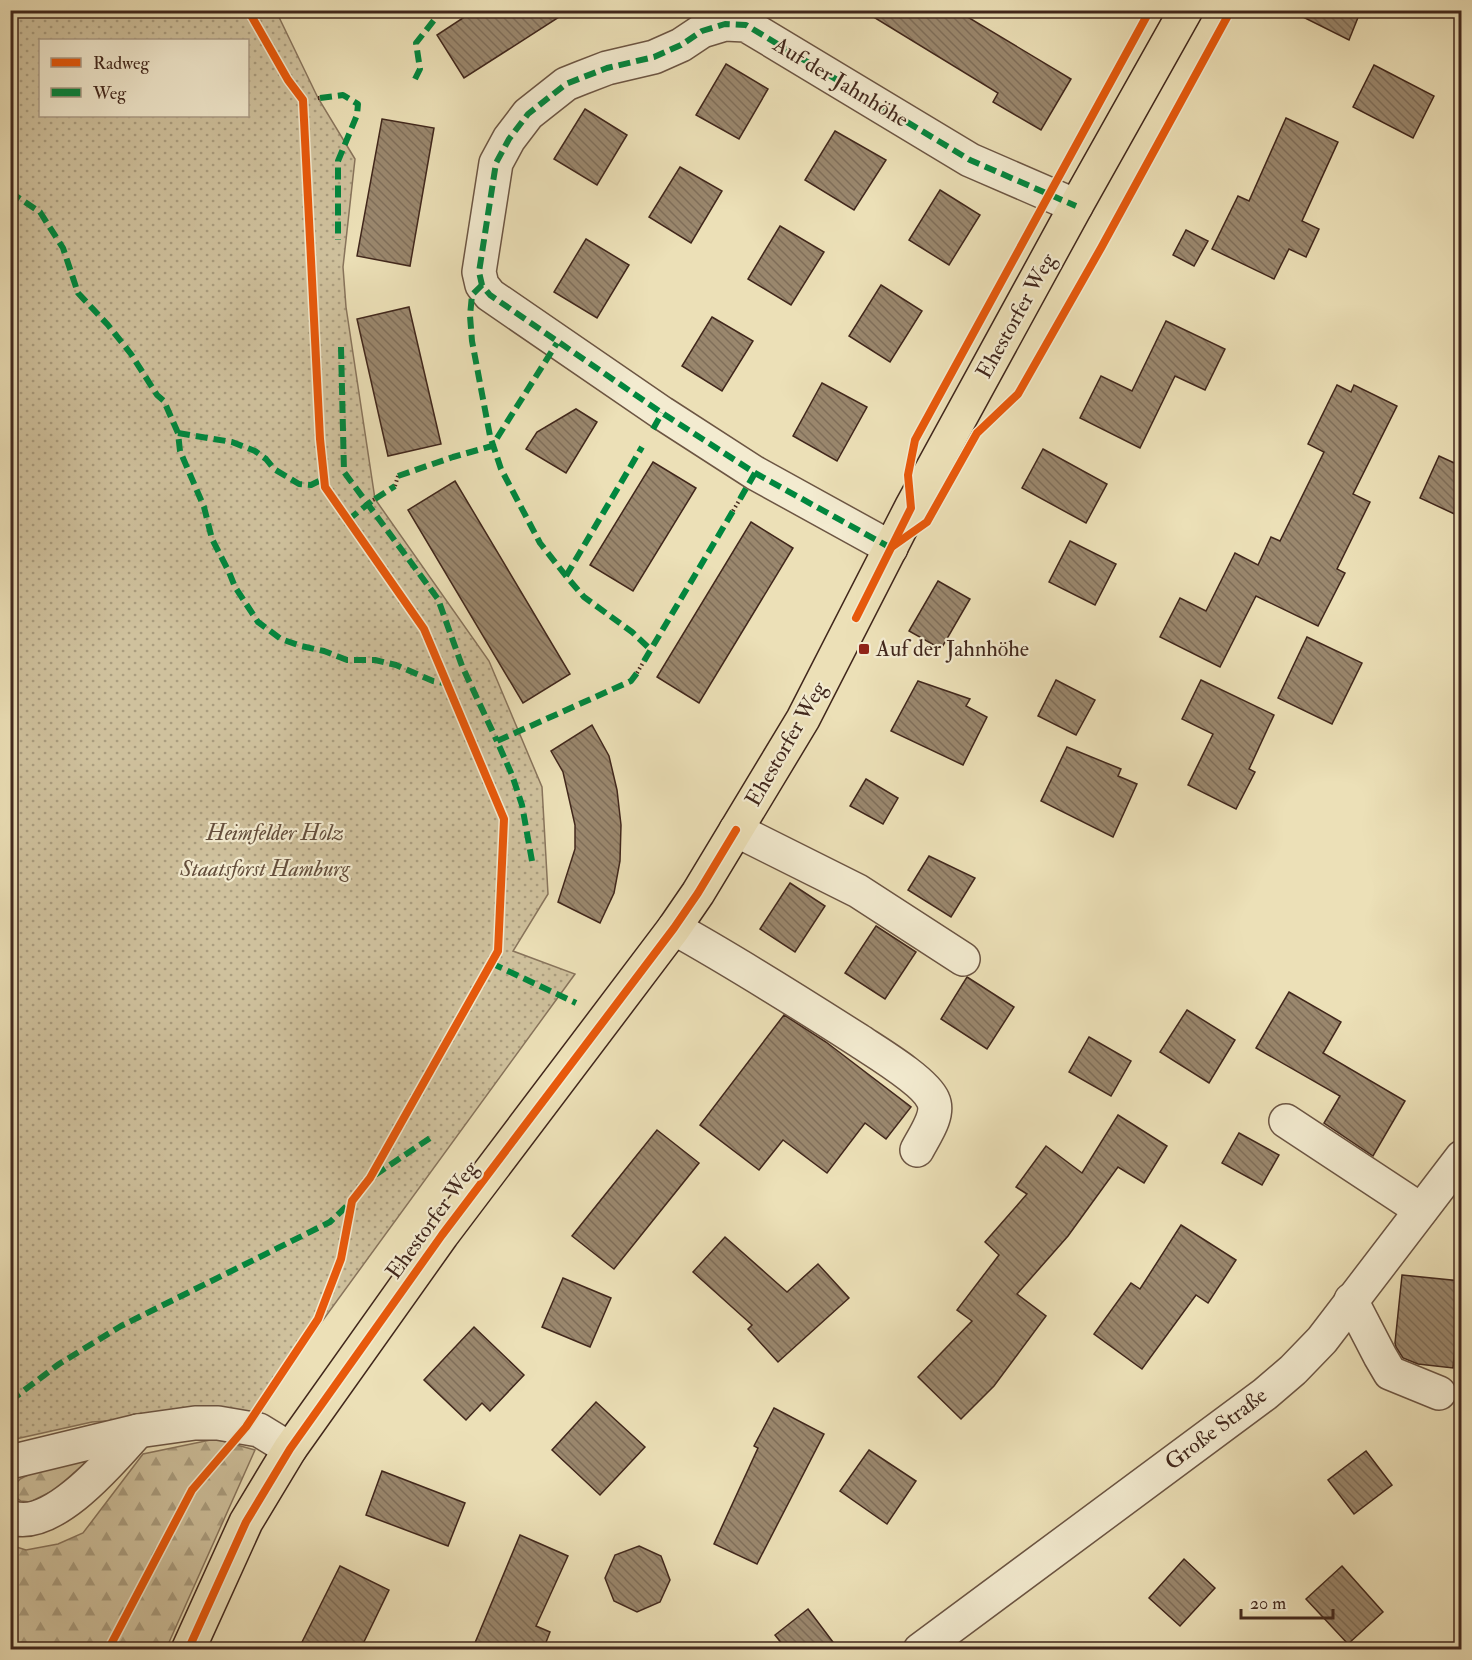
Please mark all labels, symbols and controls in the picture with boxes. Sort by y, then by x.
street label: Auf der Jahnhöhe [767,30,914,133]
legend [39,39,249,117]
text: Radweg [93,52,151,75]
text: Weg [92,82,127,105]
street label: Ehestorfer Weg [970,247,1063,384]
place label: Auf der Jahnhöhe [875,635,1029,663]
marker: Auf der Jahnhöhe [857,642,871,656]
street label: Ehestorfer Weg [739,676,834,811]
park label: Heimfelder Holz [205,819,344,847]
park label: Staatsforst Hamburg [179,855,351,883]
street label: Ehestorfer Weg [380,1154,485,1285]
street label: Große Straße [1159,1382,1273,1476]
scale bar [1241,1582,1332,1620]
text: 20 m [1250,1592,1286,1615]

